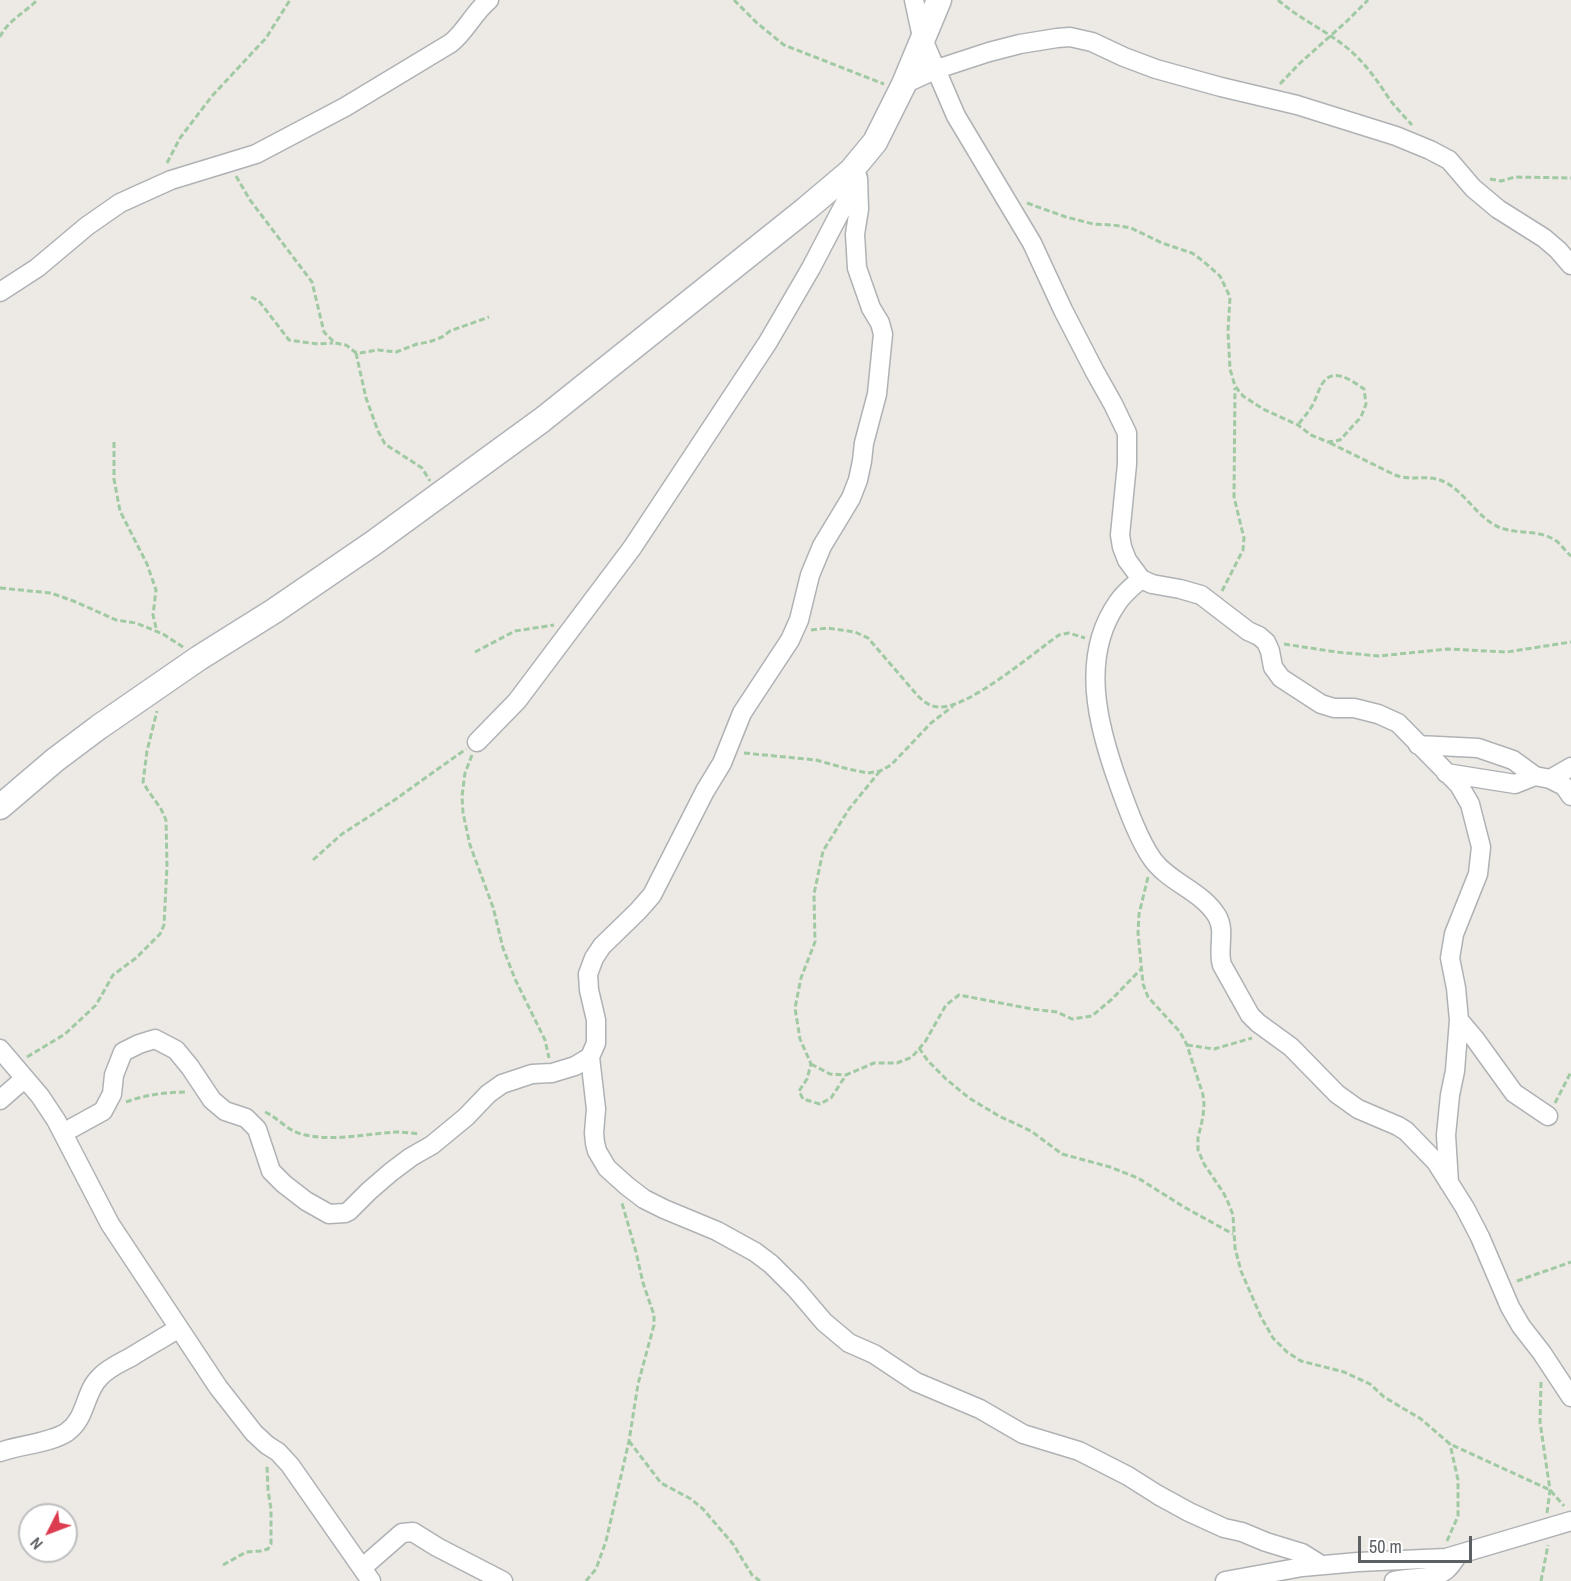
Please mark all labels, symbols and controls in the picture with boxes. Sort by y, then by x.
north arrow [18,1503,78,1563]
scale bar [1361,1524,1475,1562]
text: N [25,1533,47,1555]
text: 50 m [1369,1534,1402,1559]

